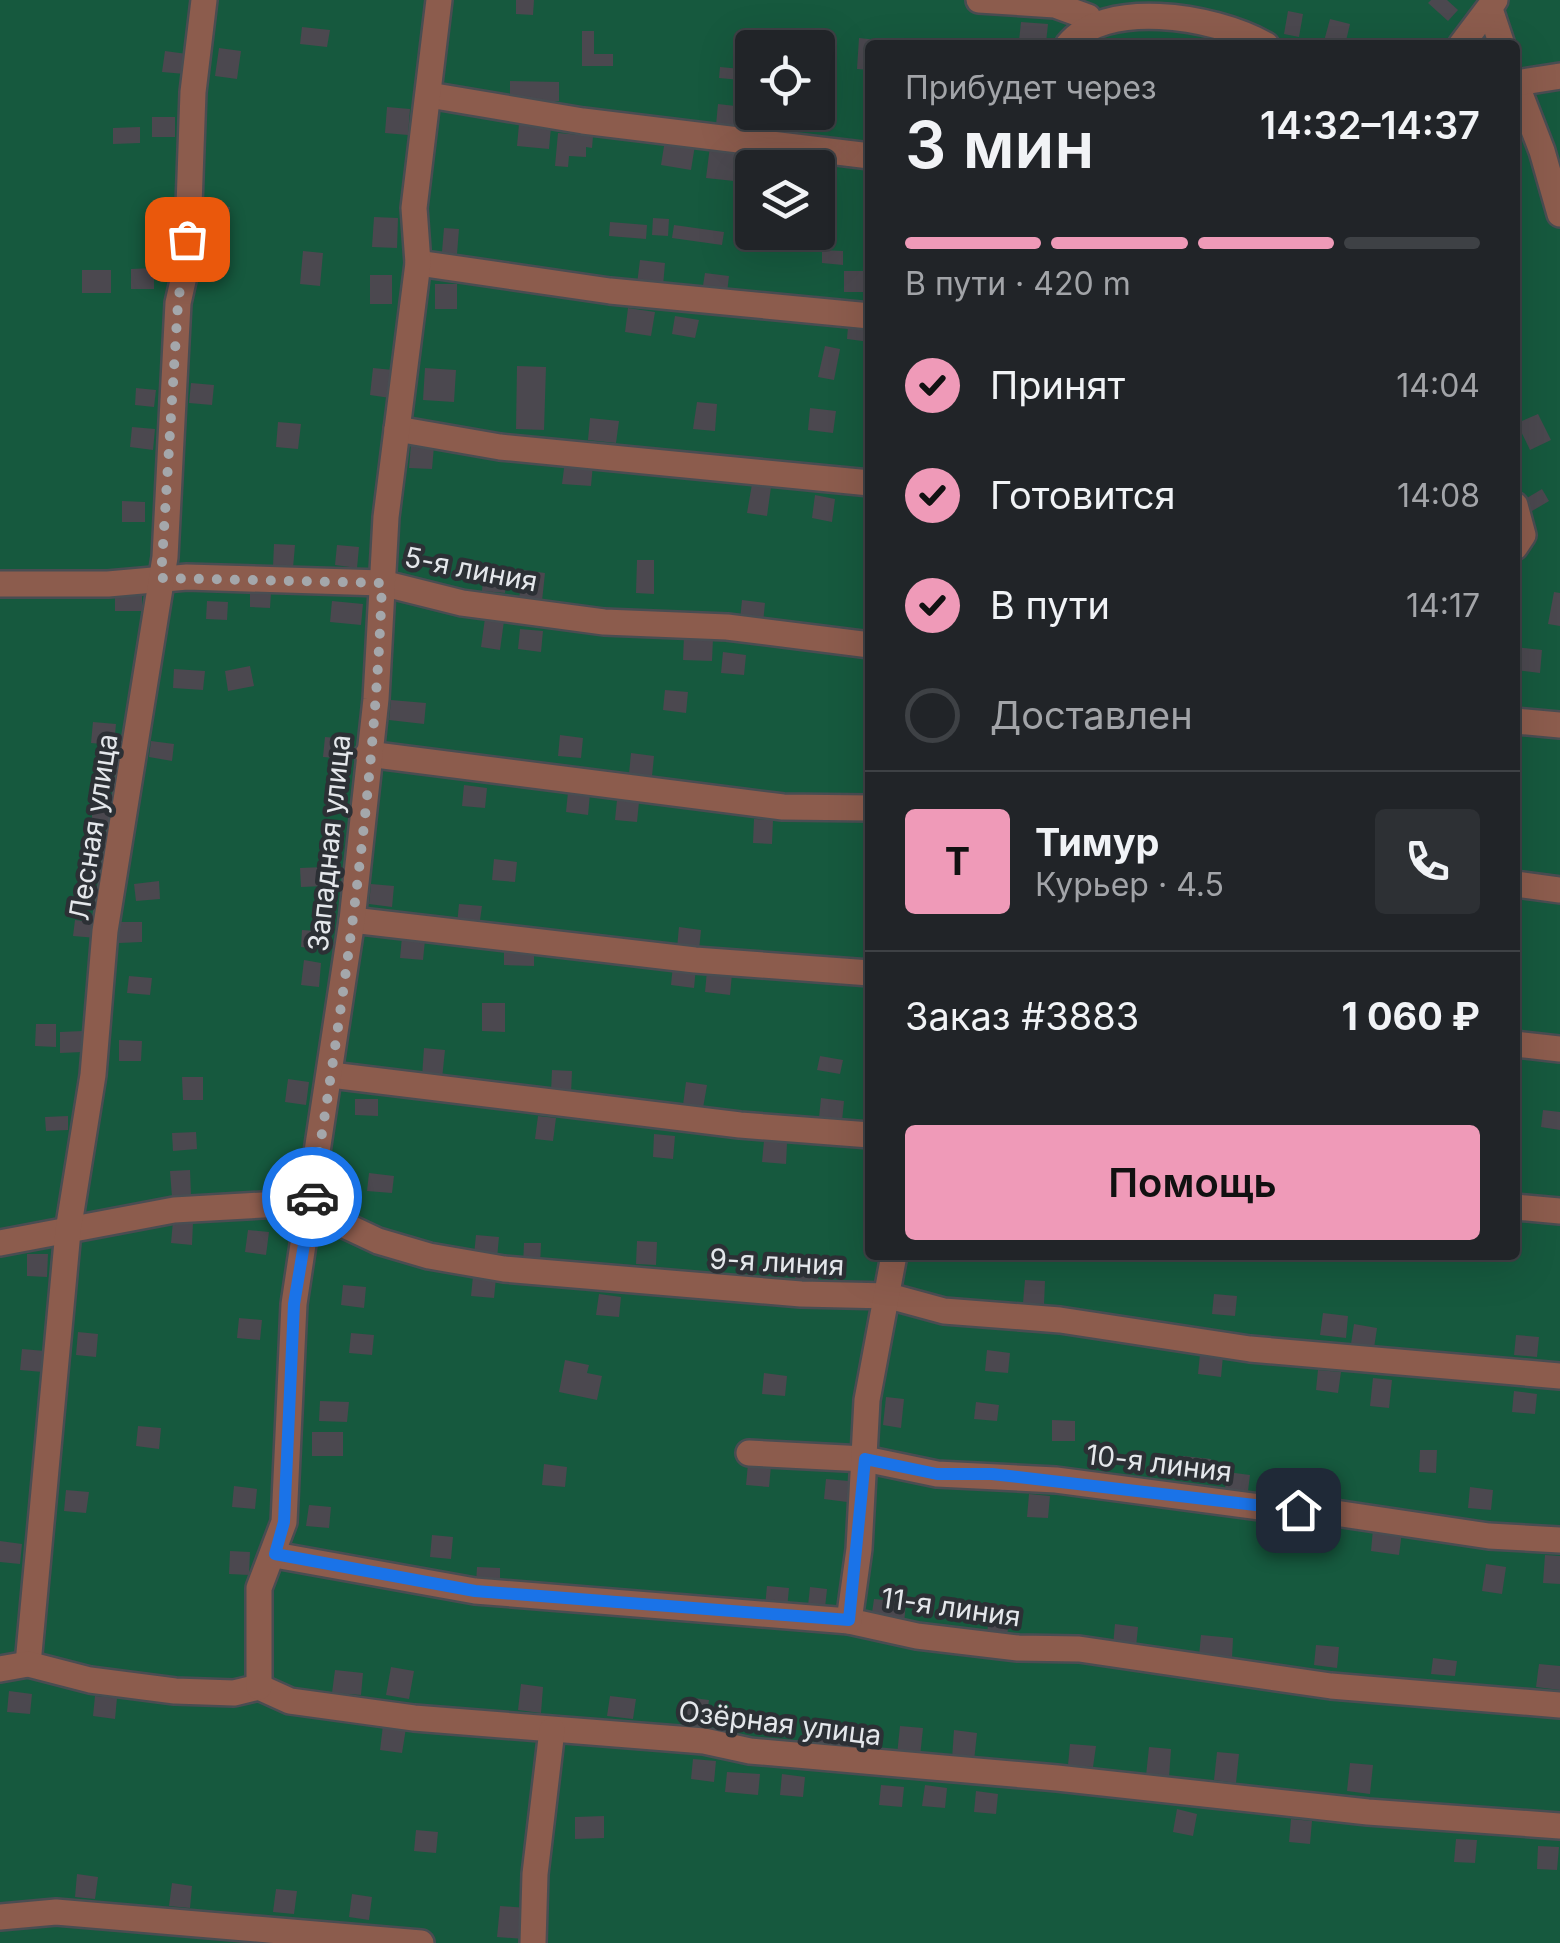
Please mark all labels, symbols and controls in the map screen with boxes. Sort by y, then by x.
map controls [735,30,835,250]
button: locate [735,30,835,130]
text: Прибудет через [905,68,1157,107]
text: 14:32–14:37 [1260,102,1480,148]
text: 3 мин [905,105,1094,184]
button: layers [735,150,835,250]
pin [145,197,230,282]
icon: bag [160,212,215,267]
text: В пути · 420 m [905,264,1131,303]
icon: check [905,358,960,413]
text: Принят [990,362,1125,408]
text: 14:04 [1396,366,1480,405]
icon: check [905,468,960,523]
text: Готовится [990,472,1175,518]
text: 14:08 [1397,476,1480,515]
street label: 5-я линия [402,539,540,599]
icon: check [905,578,960,633]
text: В пути [990,582,1110,628]
text: 14:17 [1406,586,1480,625]
text: Доставлен [990,692,1193,738]
street label: Лесная улица [61,731,125,923]
street label: Западная улица [301,733,357,953]
button: phone [1375,809,1480,914]
text: Тимур [1035,819,1160,865]
text: Т [945,838,970,884]
text: Курьер · 4.5 [1035,865,1224,904]
text: Заказ #3883 [905,993,1139,1039]
text: 1 060 ₽ [1342,993,1480,1039]
button: Помощь [905,1125,1480,1240]
courier [262,1147,362,1247]
icon: car [285,1170,340,1225]
street label: 9-я линия [709,1241,845,1283]
street label: 10-я линия [1084,1437,1234,1489]
pin [1256,1468,1341,1553]
icon: home [1271,1483,1326,1538]
street label: 11-я линия [879,1580,1023,1634]
street label: Озёрная улица [677,1694,883,1752]

